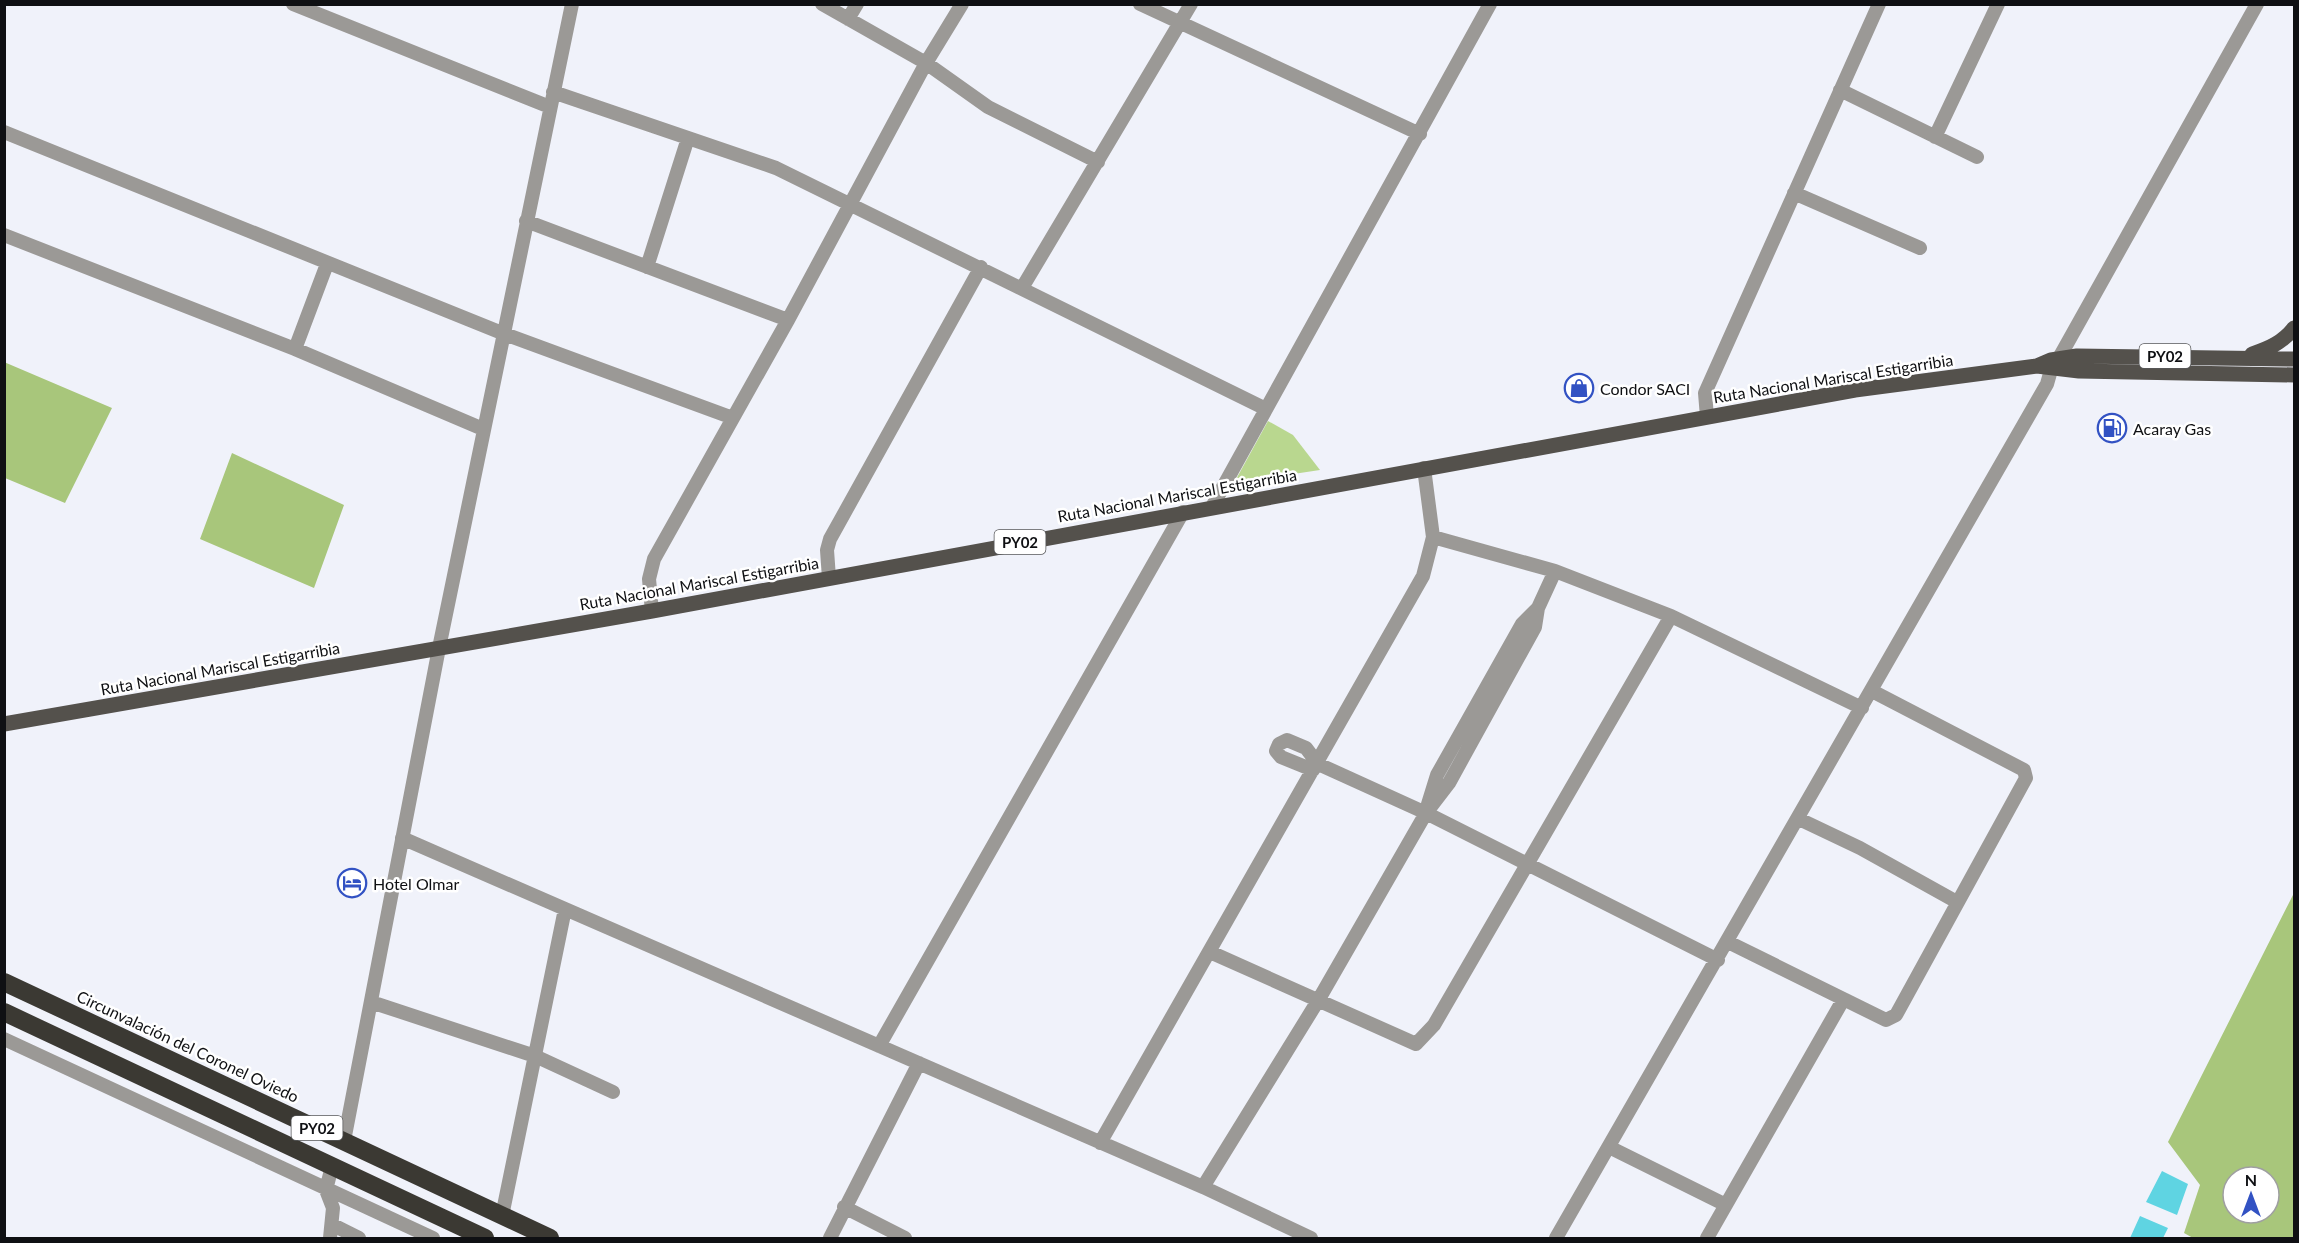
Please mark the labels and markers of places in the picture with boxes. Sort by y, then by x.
shop icon: Condor SACI [1563,372,1595,404]
place label: Condor SACI [1600,379,1690,398]
fuel station icon: Acaray Gas [2096,412,2128,444]
place label: Acaray Gas [2133,419,2211,438]
hotel icon: Hotel Olmar [336,867,368,899]
place label: Hotel Olmar [373,874,459,893]

